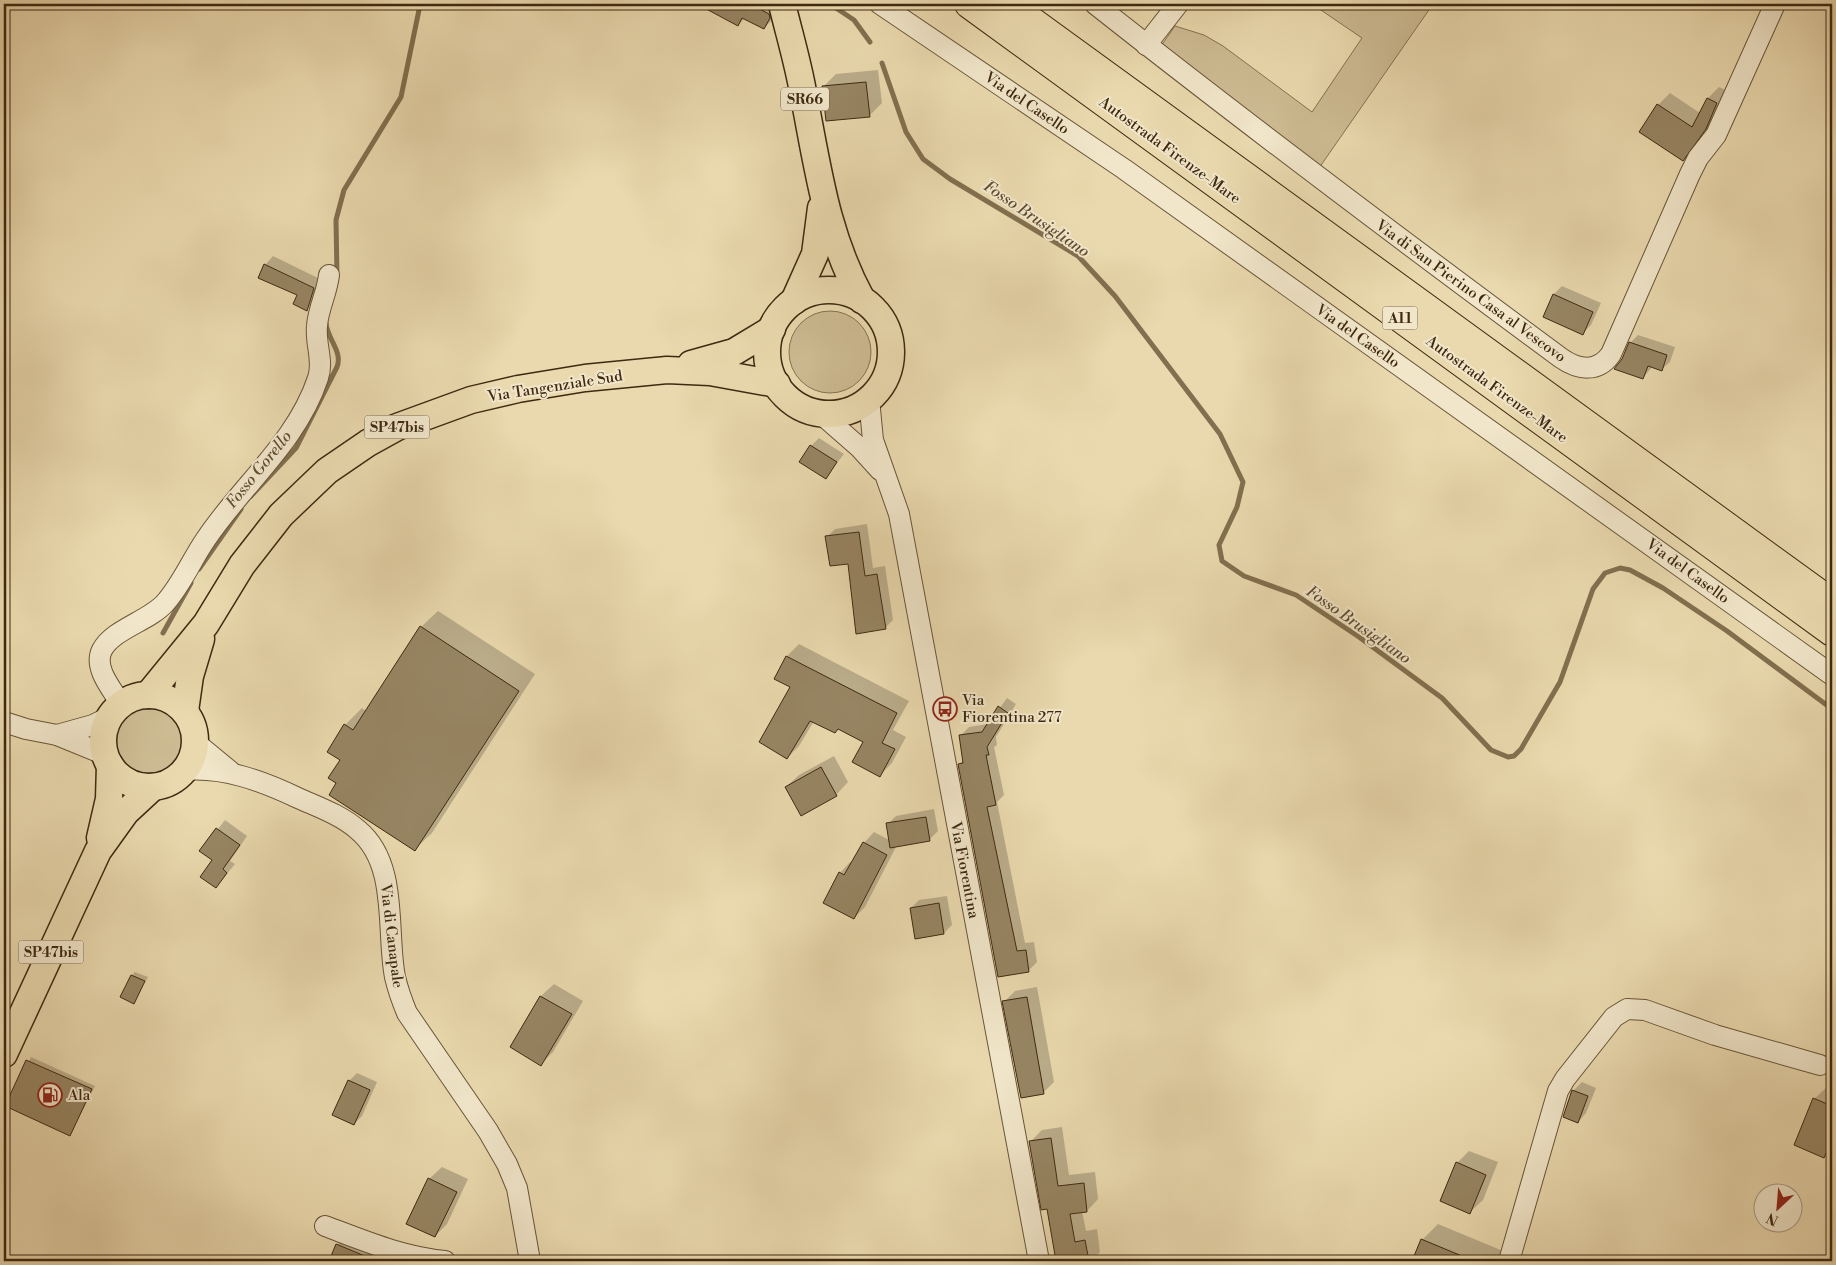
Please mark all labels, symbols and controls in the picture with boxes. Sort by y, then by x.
street label: Via del Casello [980,67,1073,139]
road number: SR66 [781,88,829,110]
street label: Autostrada Firenze-Mare [1094,92,1244,208]
water label: Fosso Brusigliano [980,176,1093,262]
street label: Via di San Pierino Casa al Vescovo [1371,215,1569,367]
street label: Via del Casello [1311,300,1403,372]
road number: A11 [1382,306,1418,330]
street label: Autostrada Firenze-Mare [1421,331,1571,447]
street label: Via Tangenziale Sud [485,366,624,407]
road number: SP47bis [364,416,430,438]
water label: Fosso Gorello [221,427,296,513]
street label: Via del Casello [1641,534,1733,608]
water label: Fosso Brusigliano [1302,581,1415,668]
place label: Via Fiorentina 277 [961,691,1062,727]
bus stop icon: Via Fiorentina 277 [932,696,958,722]
street label: Via Fiorentina [946,819,983,921]
street label: Via di Canapale [376,882,407,989]
road number: SP47bis [18,940,84,964]
fuel station icon: Ala [37,1082,63,1108]
place label: Ala [67,1086,91,1105]
north arrow [1754,1182,1804,1232]
text: N [1764,1208,1782,1229]

